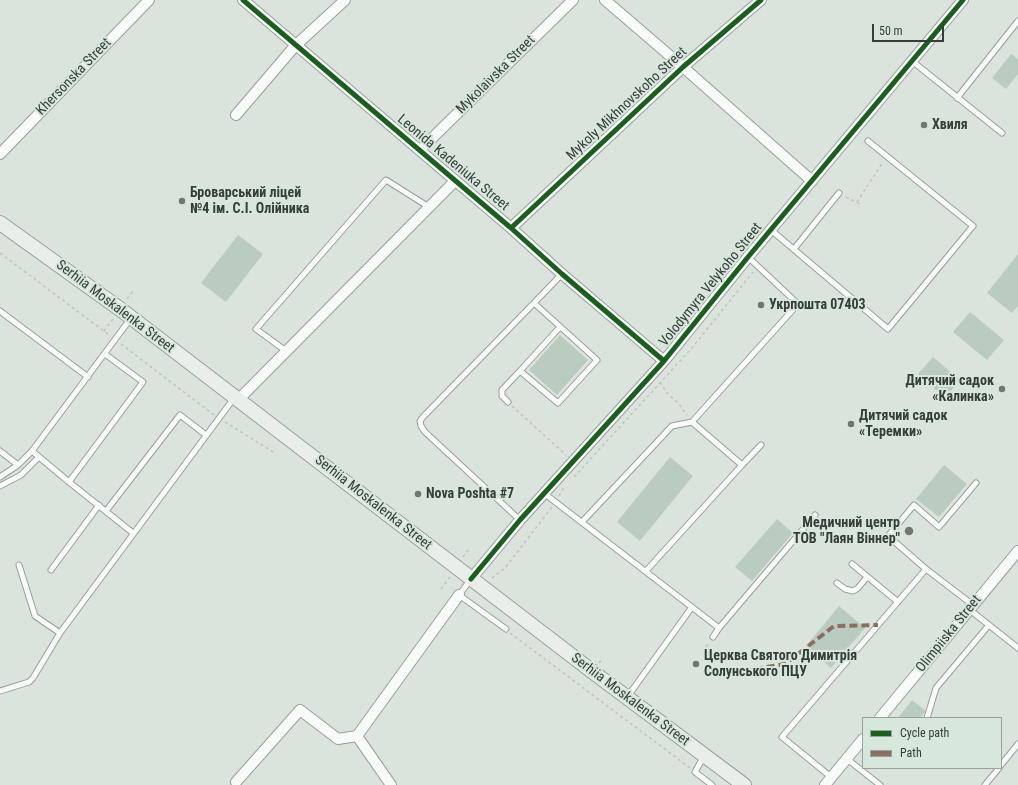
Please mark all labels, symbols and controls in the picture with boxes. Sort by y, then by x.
scale bar [874,16,946,42]
text: 50 m [879,24,903,38]
street label: Mykolaivska Street [453,32,539,118]
street label: Khersonska Street [33,35,115,119]
street label: Mykoly Mikhnovskoho Street [563,44,691,164]
street label: Leonida Kadeniuka Street [394,111,512,215]
place label: Хвиля [932,117,968,133]
marker: Хвиля [919,120,929,130]
place label: Броварський ліцей №4 ім. С.І. Олійника [190,185,309,218]
marker: Броварський ліцей №4 ім. С.І. Олійника [177,196,187,206]
street label: Volodymyra Velykoho Street [656,220,766,350]
street label: Serhiia Moskalenka Street [53,257,177,357]
place label: Укрпошта 07403 [769,297,866,313]
marker: Укрпошта 07403 [756,300,766,310]
place label: Дитячий садок «Калинка» [906,373,994,406]
marker: Дитячий садок «Калинка» [997,384,1007,394]
place label: Дитячий садок «Теремки» [859,408,947,440]
marker: Дитячий садок «Теремки» [846,419,856,429]
street label: Serhiia Moskalenka Street [311,452,435,554]
place label: Nova Poshta #7 [426,486,514,502]
marker: Nova Poshta #7 [413,489,423,499]
place label: Медичний центр ТОВ "Лаян Віннер" [793,515,900,548]
marker: Медичний центр ТОВ "Лаян Віннер" [903,525,915,537]
street label: Olimpiiska Street [913,592,985,676]
place label: Церква Святого Димитрія Солунського ПЦУ [704,648,857,680]
street label: Serhiia Moskalenka Street [568,650,692,750]
marker: Церква Святого Димитрія Солунського ПЦУ [691,659,701,669]
legend [862,717,1002,769]
text: Cycle path [900,726,949,740]
text: Path [900,746,922,760]

